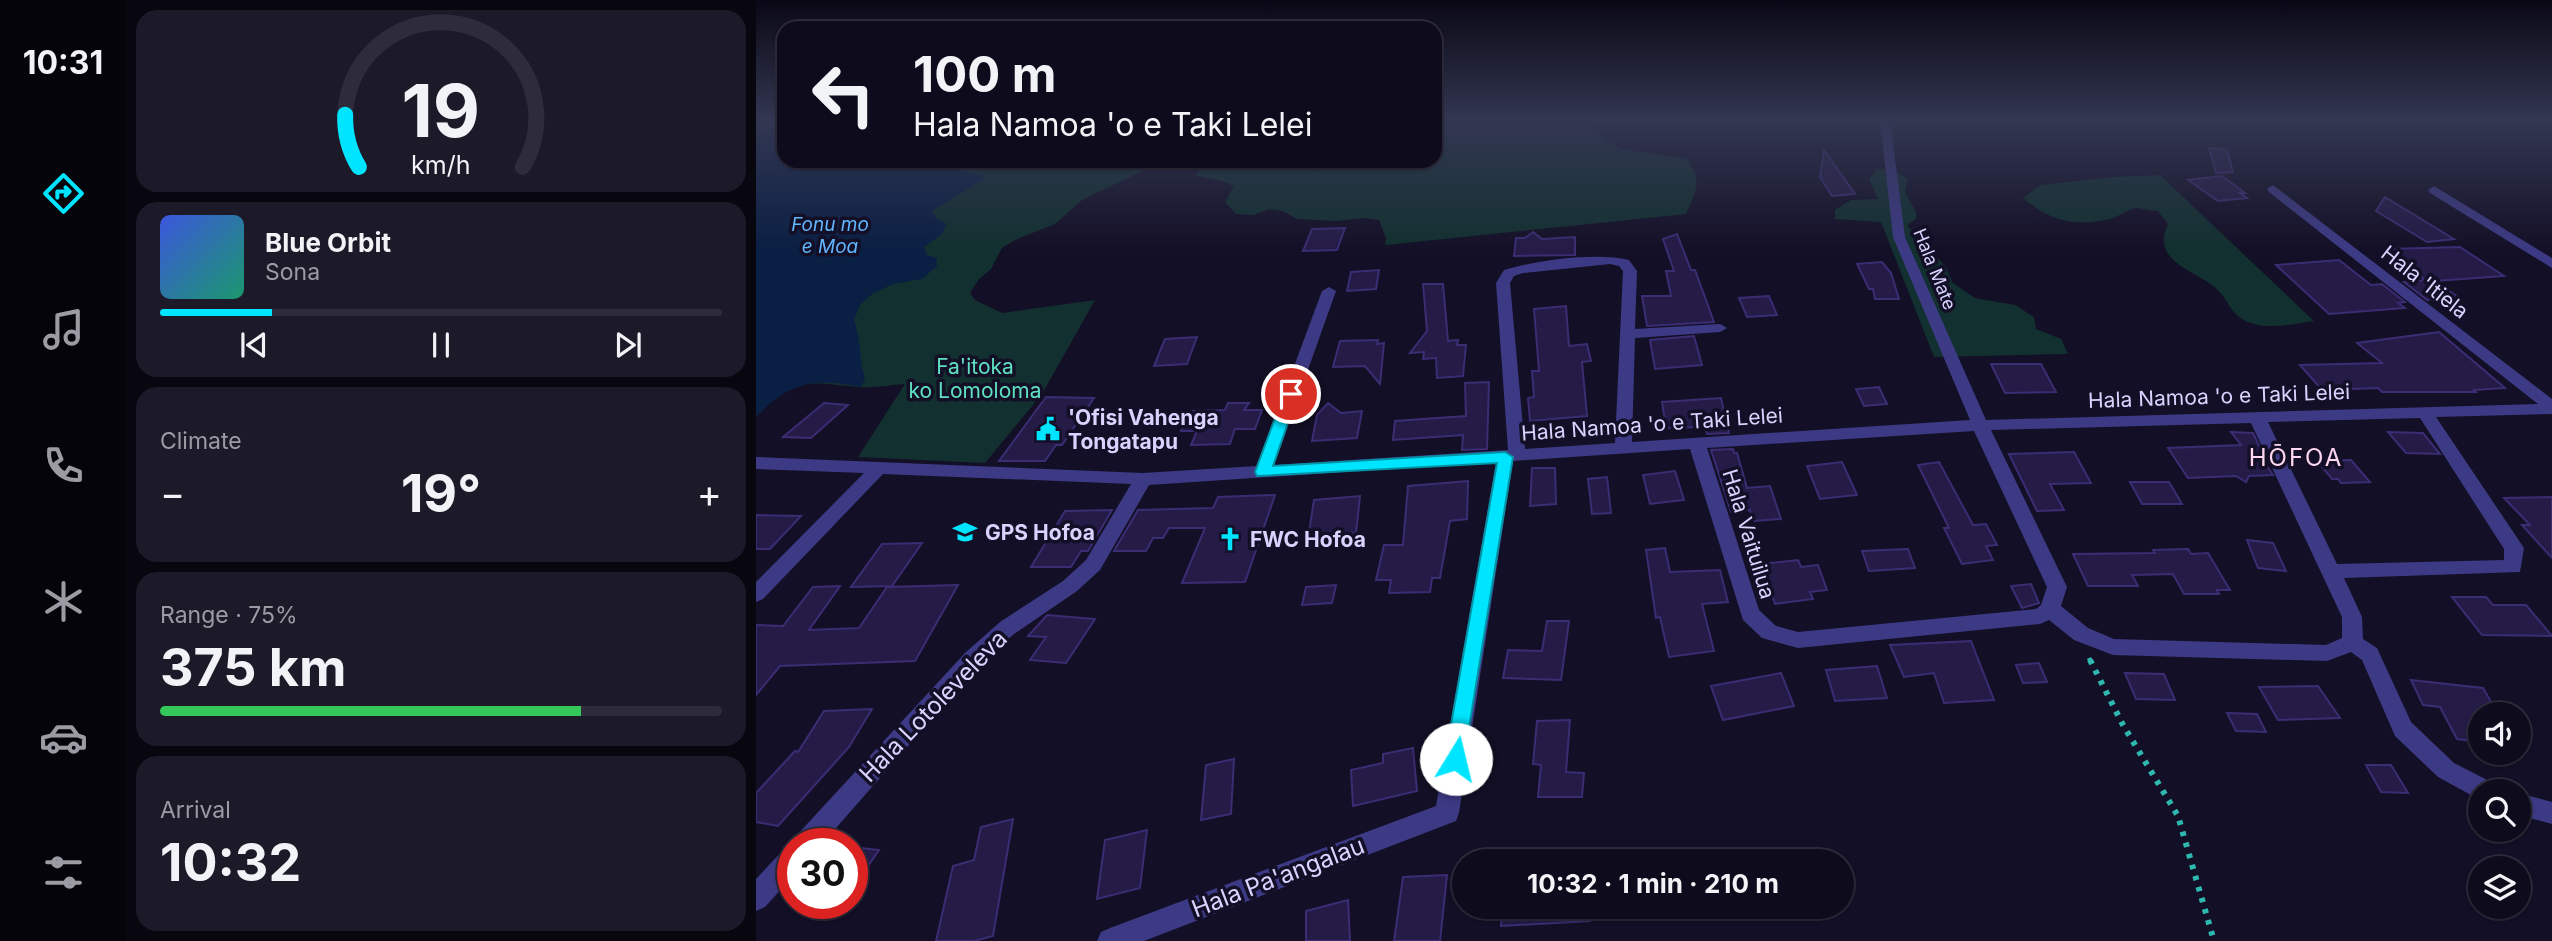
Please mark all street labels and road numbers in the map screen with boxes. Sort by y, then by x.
street label: Hala Mate [1909,225,1961,313]
street label: Hala 'Itiela [2377,240,2473,324]
street label: Hala Namoa 'o e Taki Lelei [2088,379,2350,413]
street label: Hala Namoa 'o e Taki Lelei [1520,402,1784,446]
street label: Hala Vaituilua [1717,466,1781,602]
street label: Hala Lotoleveleva [853,624,1013,788]
street label: Hala Pa'angalau [1188,831,1368,923]

